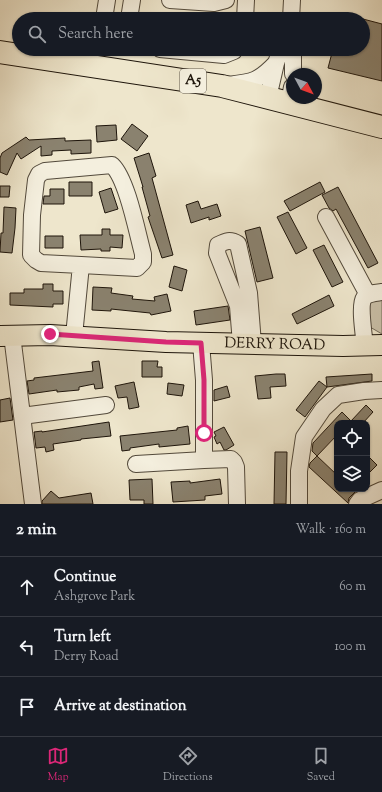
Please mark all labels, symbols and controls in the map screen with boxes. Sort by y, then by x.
search box [12,12,370,56]
icon: search [26,23,48,45]
text: Search here [58,24,133,45]
north arrow [286,68,322,104]
road number: A5 [180,69,206,93]
route end [41,325,59,343]
street label: DERRY ROAD [224,333,326,356]
map controls [334,420,370,492]
button: locate [334,420,370,456]
route start [195,424,213,442]
button: layers [334,456,370,492]
text: 2 min [16,518,57,542]
text: Walk · 160 m [295,521,366,539]
text: Continue [54,567,116,588]
icon: ahead [16,576,38,598]
text: 60 m [339,578,366,596]
text: Ashgrove Park [54,588,135,606]
text: Turn left [54,627,111,648]
icon: left [16,636,38,658]
text: 100 m [334,638,366,656]
text: Derry Road [54,648,119,666]
icon: arrive [16,696,38,718]
text: Arrive at destination [54,696,187,717]
tab: Map [47,745,69,785]
tab: Directions [163,745,213,785]
tab: Saved [307,745,335,785]

